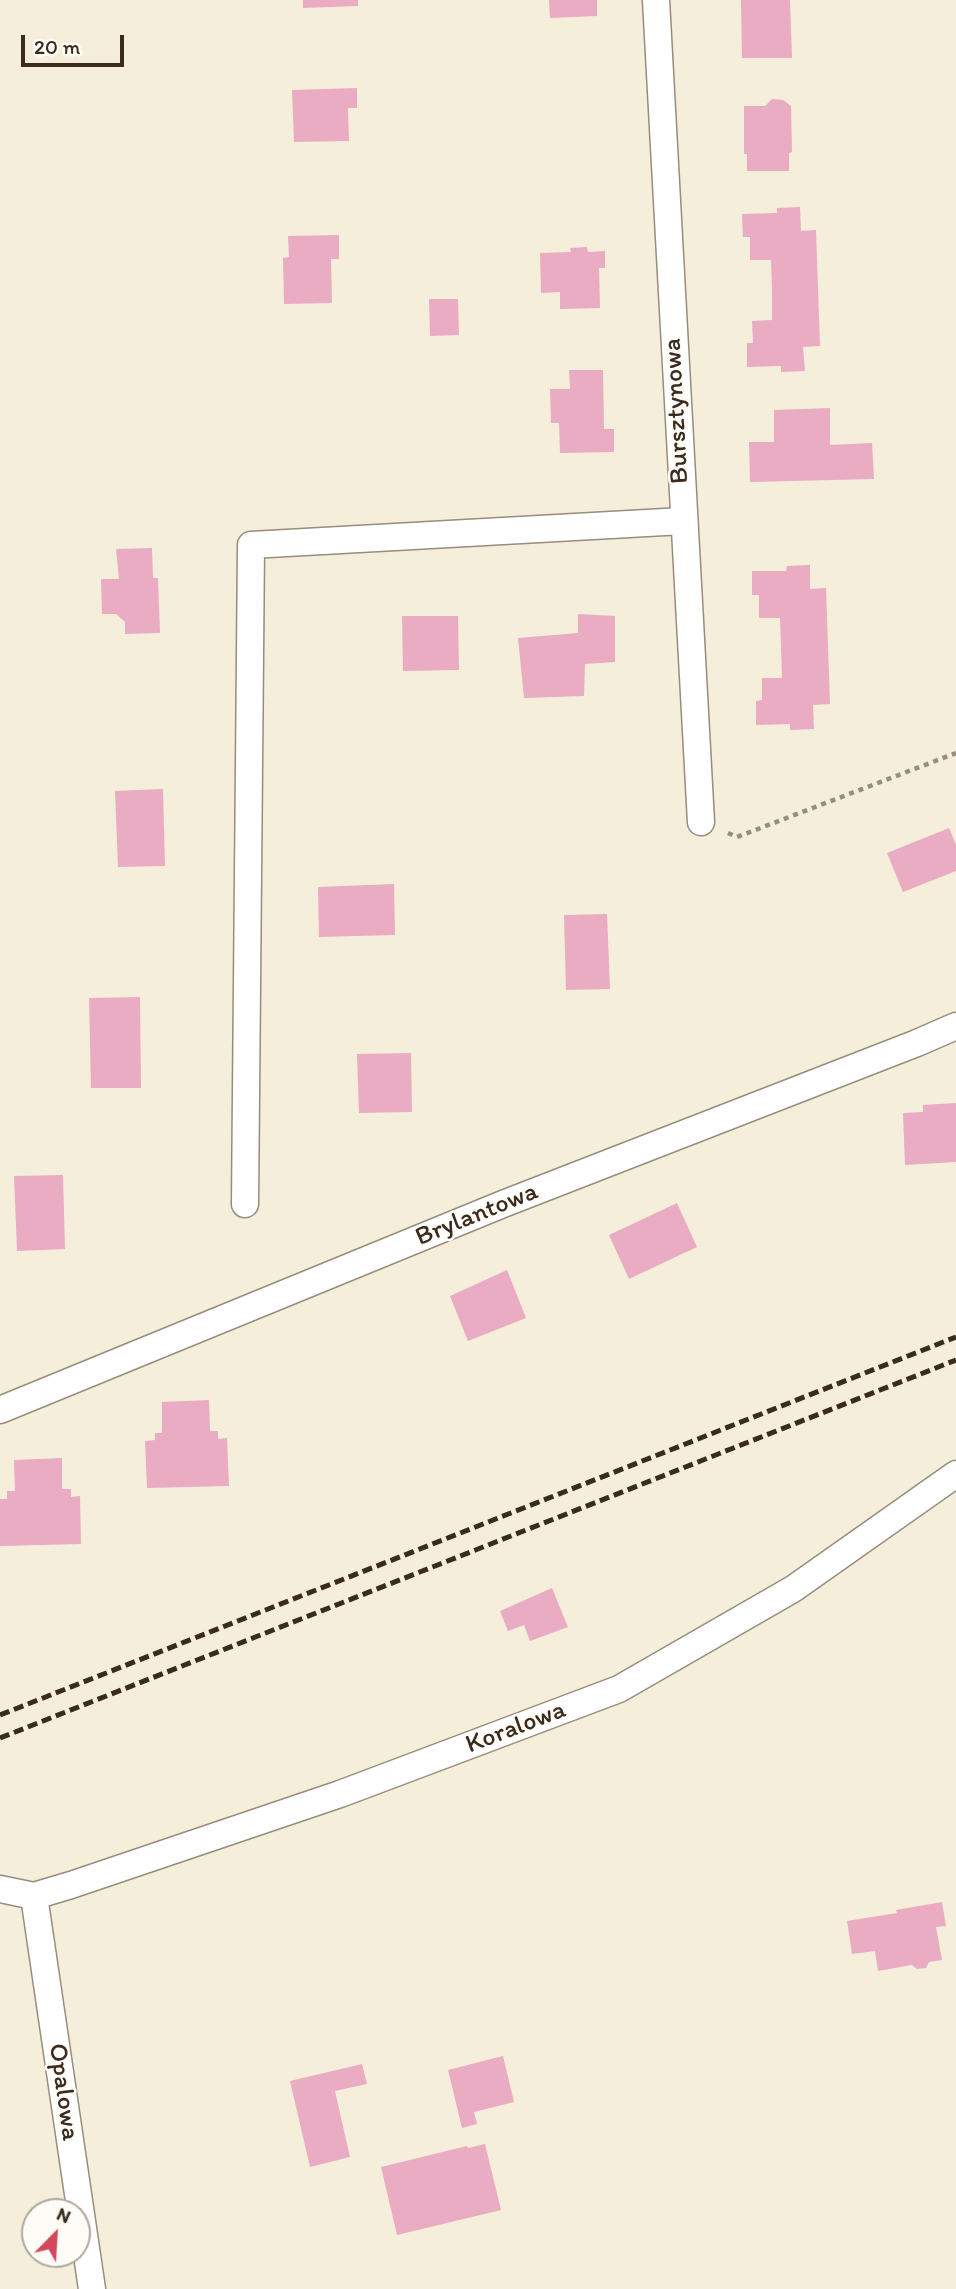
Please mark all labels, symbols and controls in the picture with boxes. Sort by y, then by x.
scale bar [24,21,128,65]
text: 20 m [34,34,80,59]
street label: Bursztynowa [658,337,696,485]
street label: Brylantowa [411,1176,543,1254]
street label: Koralowa [462,1695,570,1761]
street label: Opalowa [41,2041,85,2143]
north arrow [21,2198,91,2268]
text: N [53,2202,74,2228]

